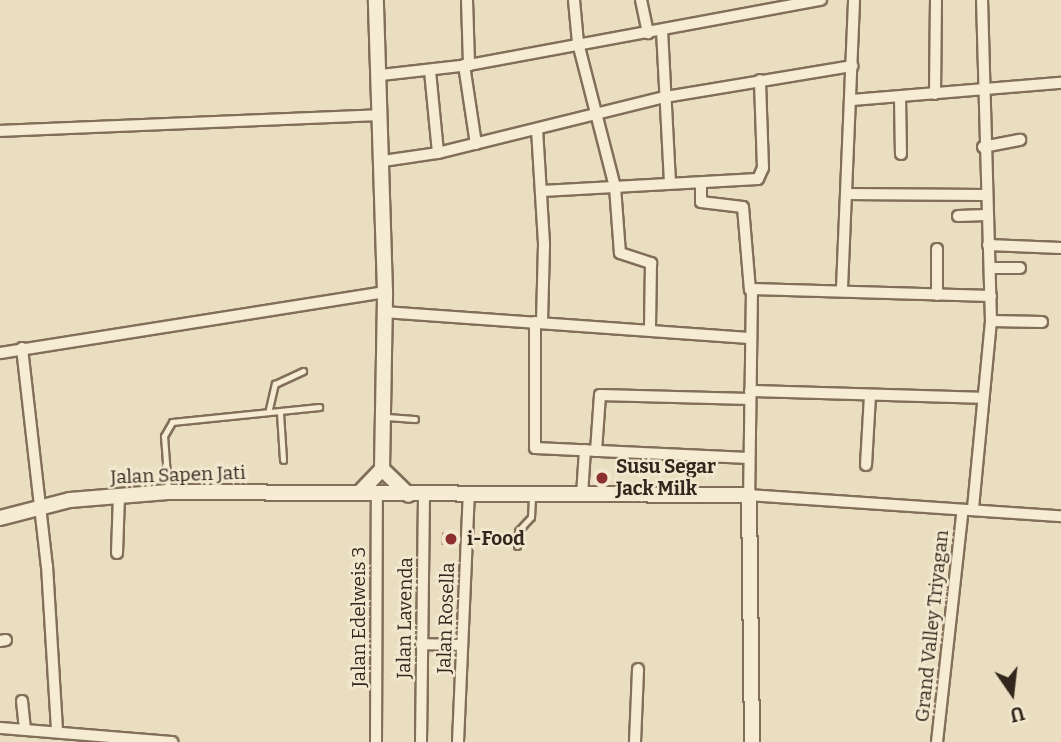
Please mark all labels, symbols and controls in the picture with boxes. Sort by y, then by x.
place label: Susu Segar Jack Milk [616,456,716,500]
street label: Jalan Sapen Jati [110,461,246,489]
marker: Susu Segar Jack Milk [594,470,610,486]
place label: i-Food [467,528,525,550]
marker: i-Food [441,529,461,549]
street label: Grand Valley Triyagan [911,529,953,723]
street label: Jalan Edelweis 3 [348,547,370,687]
street label: Jalan Lavenda [393,557,417,679]
street label: Jalan Rosella [433,562,459,674]
north arrow [977,658,1047,728]
text: U [1008,701,1027,727]

